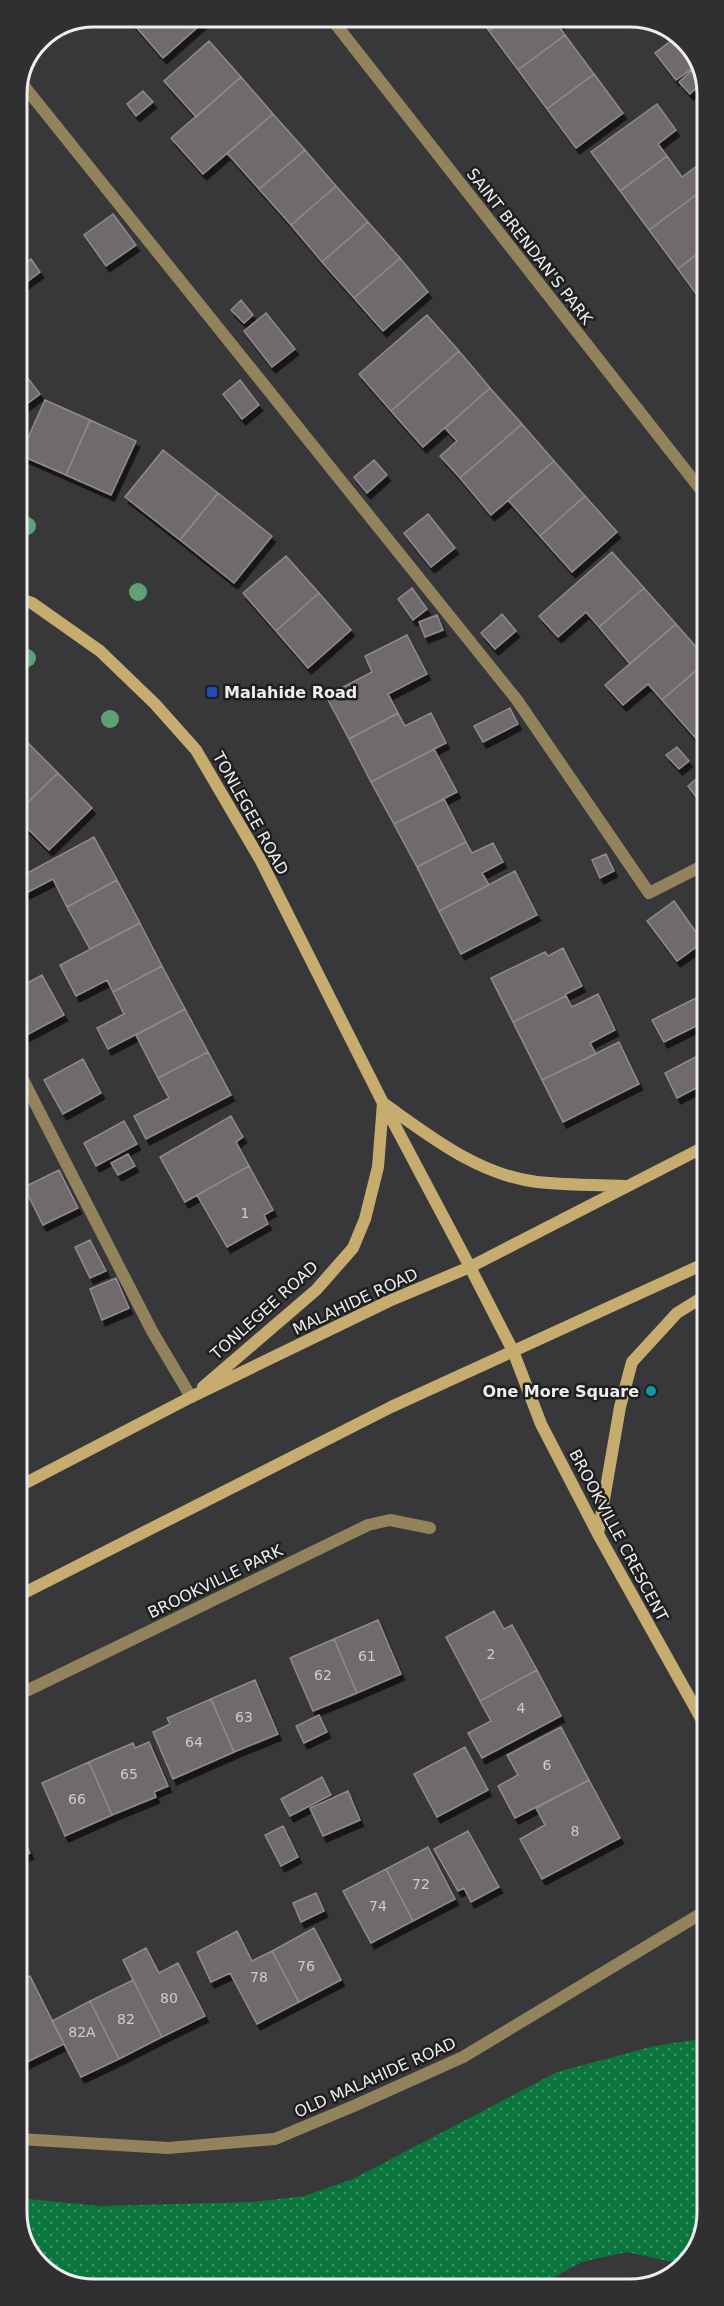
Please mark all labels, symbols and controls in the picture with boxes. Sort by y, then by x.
street label: SAINT BRENDAN'S PARK [463,164,597,329]
place label: Malahide Road [224,683,357,702]
marker: Malahide Road [205,685,219,699]
street label: TONLEGEE ROAD [208,748,292,878]
house number: 1 [241,1205,249,1221]
street label: TONLEGEE ROAD [206,1257,322,1364]
street label: MALAHIDE ROAD [290,1264,421,1339]
place label: One More Square [482,1382,639,1401]
marker: One More Square [644,1384,658,1398]
street label: BROOKVILLE CRESCENT [565,1446,672,1625]
street label: BROOKVILLE PARK [145,1540,286,1622]
house number: 2 [487,1646,495,1662]
house number: 61 [358,1648,376,1664]
house number: 62 [314,1667,332,1683]
house number: 4 [517,1700,526,1716]
house number: 63 [235,1709,253,1725]
house number: 64 [185,1734,203,1750]
house number: 6 [543,1757,552,1773]
house number: 65 [120,1766,138,1782]
house number: 66 [68,1791,86,1807]
house number: 8 [571,1823,579,1839]
house number: 72 [412,1876,430,1892]
house number: 74 [369,1898,387,1914]
house number: 76 [297,1958,315,1974]
house number: 78 [250,1969,268,1985]
house number: 80 [160,1990,178,2006]
house number: 82 [117,2011,135,2027]
house number: 82A [68,2024,96,2040]
street label: OLD MALAHIDE ROAD [291,2033,459,2122]

